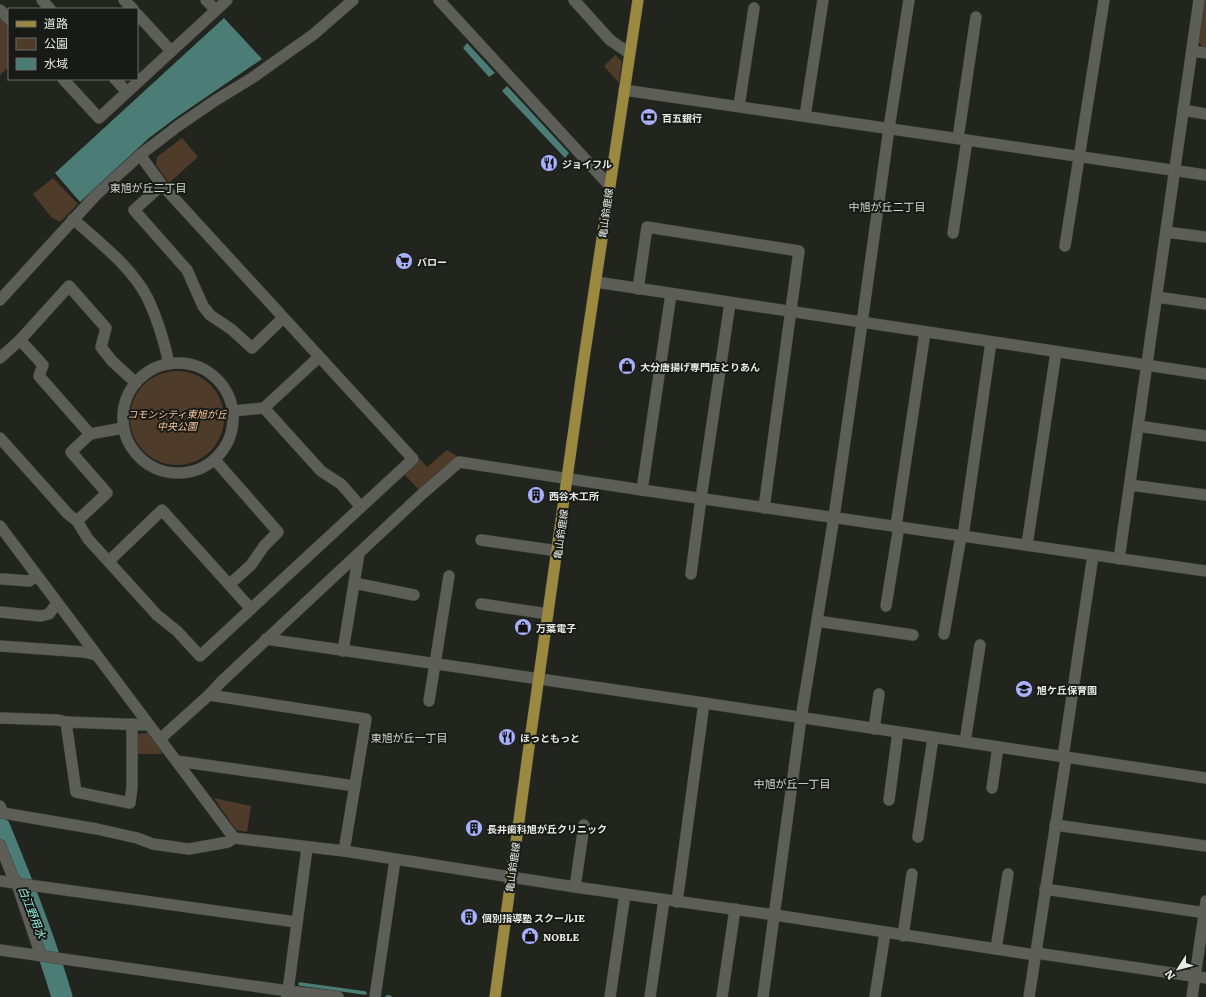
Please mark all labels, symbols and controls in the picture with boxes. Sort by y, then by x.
legend [8,8,138,80]
text: 道路 [44,14,68,32]
text: 公園 [44,34,68,52]
text: 水域 [44,54,68,72]
bank icon: 百五銀行 [639,107,659,127]
place label: 百五銀行 [662,110,702,125]
restaurant icon: ジョイフル [539,153,559,173]
place label: ジョイフル [562,156,612,171]
district label: 東旭が丘二丁目 [110,179,187,195]
street label: 亀山鈴鹿線 [594,187,616,239]
district label: 中旭が丘二丁目 [849,198,926,214]
supermarket icon: バロー [394,251,414,271]
place label: バロー [417,254,447,269]
shop icon: 大分唐揚げ専門店とりあん [617,356,637,376]
place label: 大分唐揚げ専門店とりあん [640,359,760,374]
park label: コモンシティ東旭が丘 中央公園 [127,406,228,433]
building icon: 西谷木工所 [526,485,546,505]
place label: 西谷木工所 [549,488,599,503]
street label: 亀山鈴鹿線 [549,508,571,560]
shop icon: 万葉電子 [513,617,533,637]
place label: 万葉電子 [536,620,576,635]
school or university icon: 旭ケ丘保育園 [1014,679,1034,699]
place label: 旭ケ丘保育園 [1036,682,1097,697]
restaurant icon: ほっともっと [497,727,517,747]
district label: 東旭が丘一丁目 [371,729,448,745]
place label: ほっともっと [520,730,580,745]
district label: 中旭が丘一丁目 [754,775,831,791]
building icon: 長井歯科旭が丘クリニック [464,818,484,838]
place label: 長井歯科旭が丘クリニック [487,821,607,836]
street label: 亀山鈴鹿線 [501,841,523,893]
water label: 白江野用水 [15,884,51,941]
building icon: 個別指導塾 スクールIE [459,907,479,927]
place label: 個別指導塾 スクールIE [481,910,585,925]
shop icon: NOBLE [520,926,540,946]
place label: NOBLE [543,929,579,944]
north arrow [1158,949,1198,989]
text: N [1160,967,1178,984]

